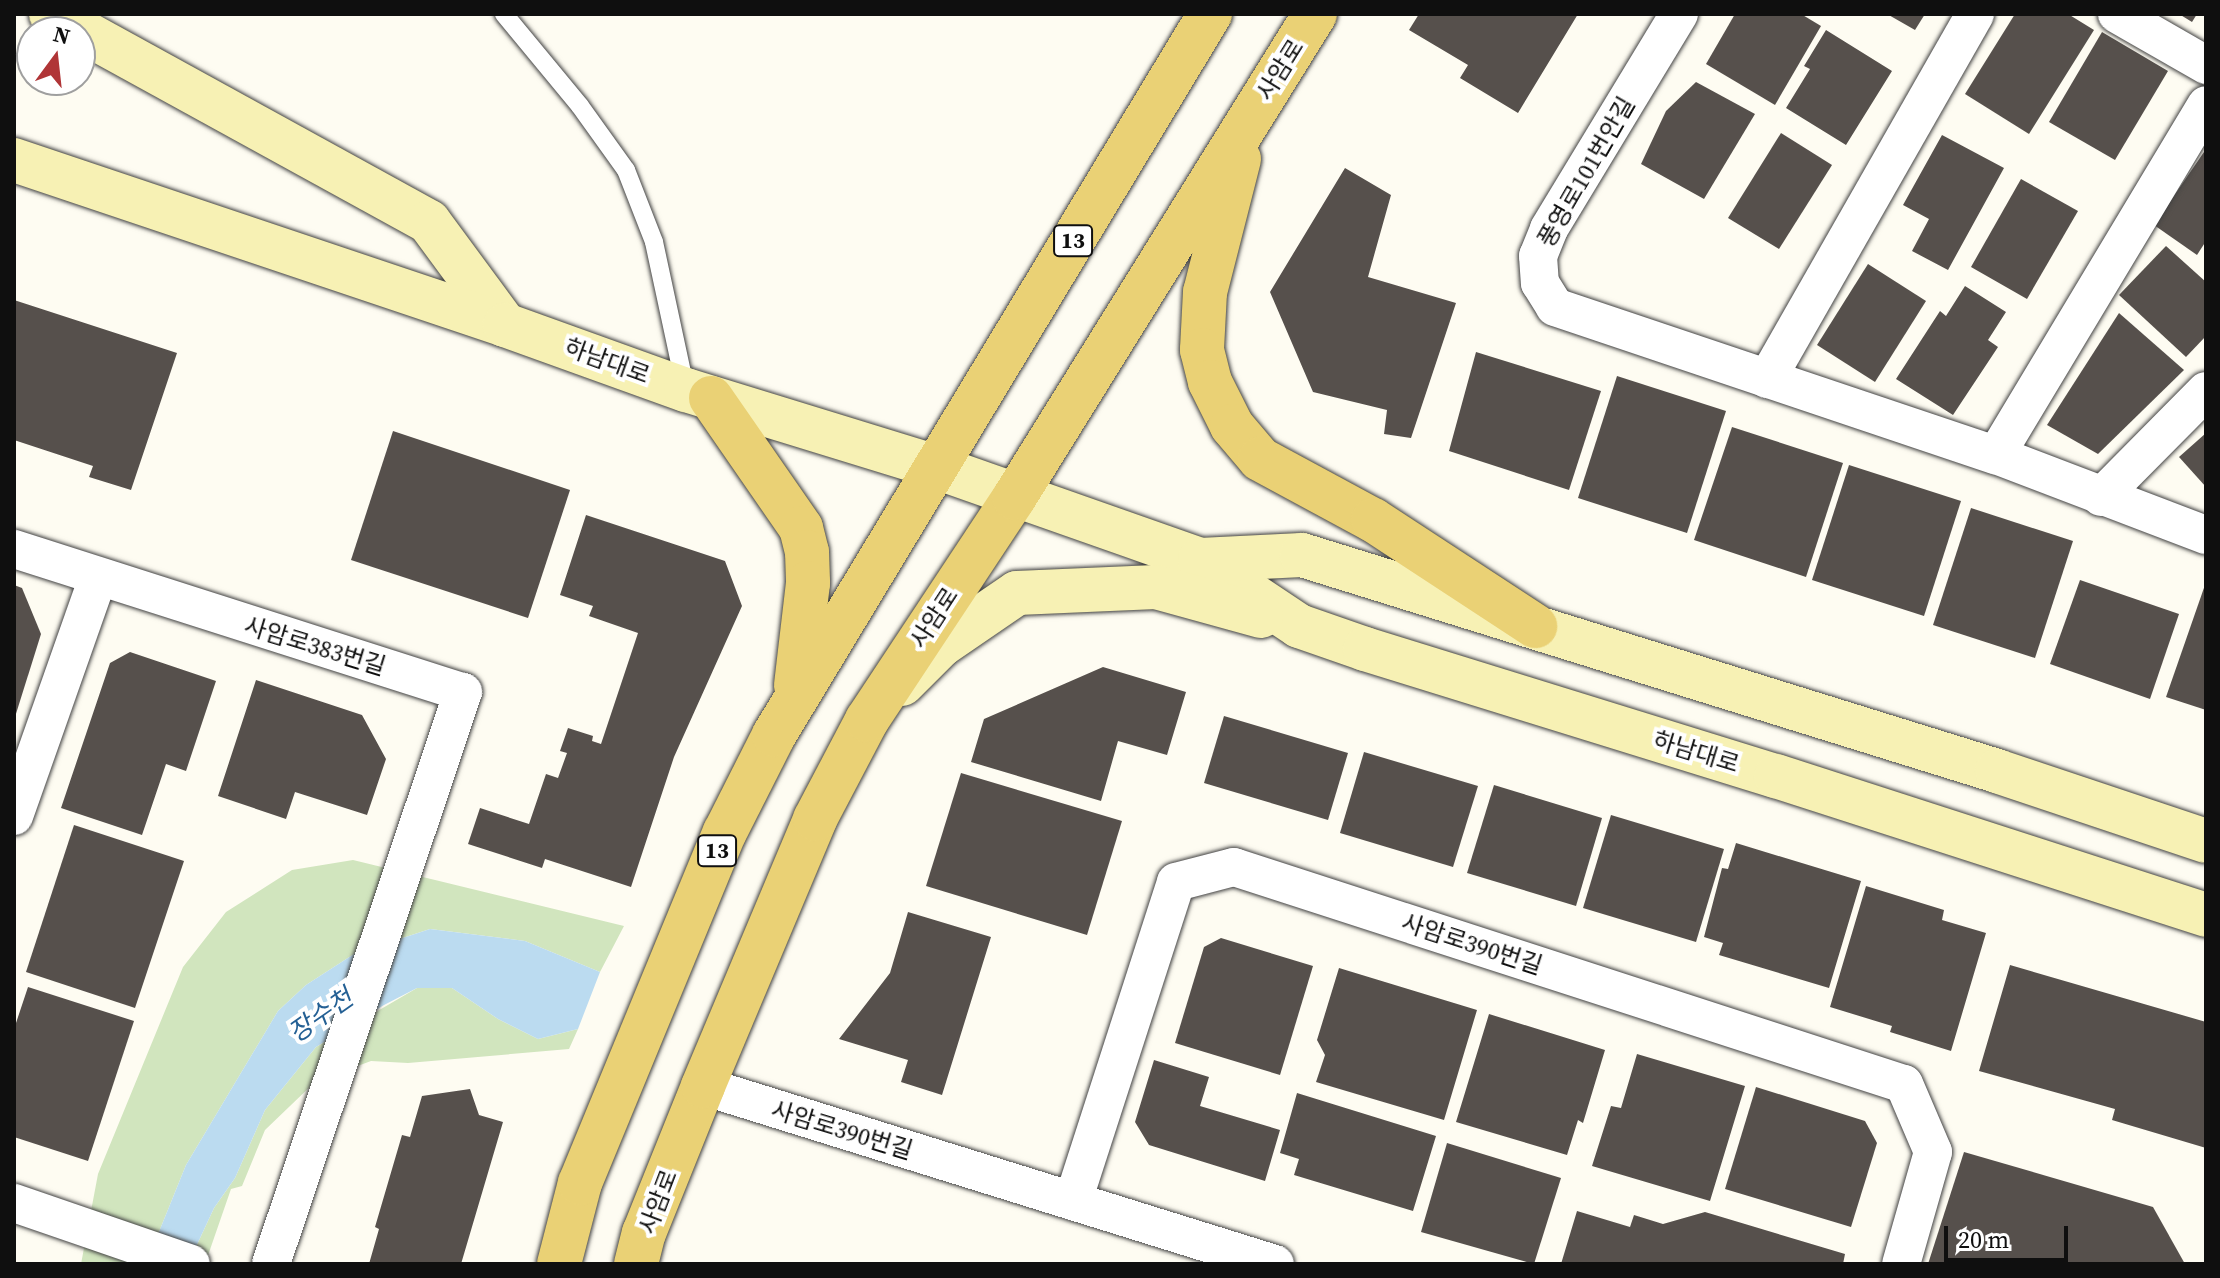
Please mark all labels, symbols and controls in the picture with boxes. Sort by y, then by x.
north arrow [16,16,96,96]
text: N [50,18,73,51]
street label: 사암로 [1250,34,1310,106]
street label: 풍영로101번안길 [1531,92,1641,252]
road number: 13 [1053,223,1093,259]
street label: 하남대로 [561,332,653,390]
street label: 사암로 [904,582,964,654]
street label: 사암로383번길 [241,611,389,681]
street label: 하남대로 [1650,725,1742,779]
road number: 13 [697,833,737,869]
street label: 사암로390번길 [1398,908,1546,980]
water label: 장수천 [283,983,359,1049]
street label: 사암로390번길 [768,1095,916,1165]
street label: 사암로 [633,1166,683,1238]
scale bar [1948,1210,2072,1260]
text: 20 m [1958,1223,2009,1256]

